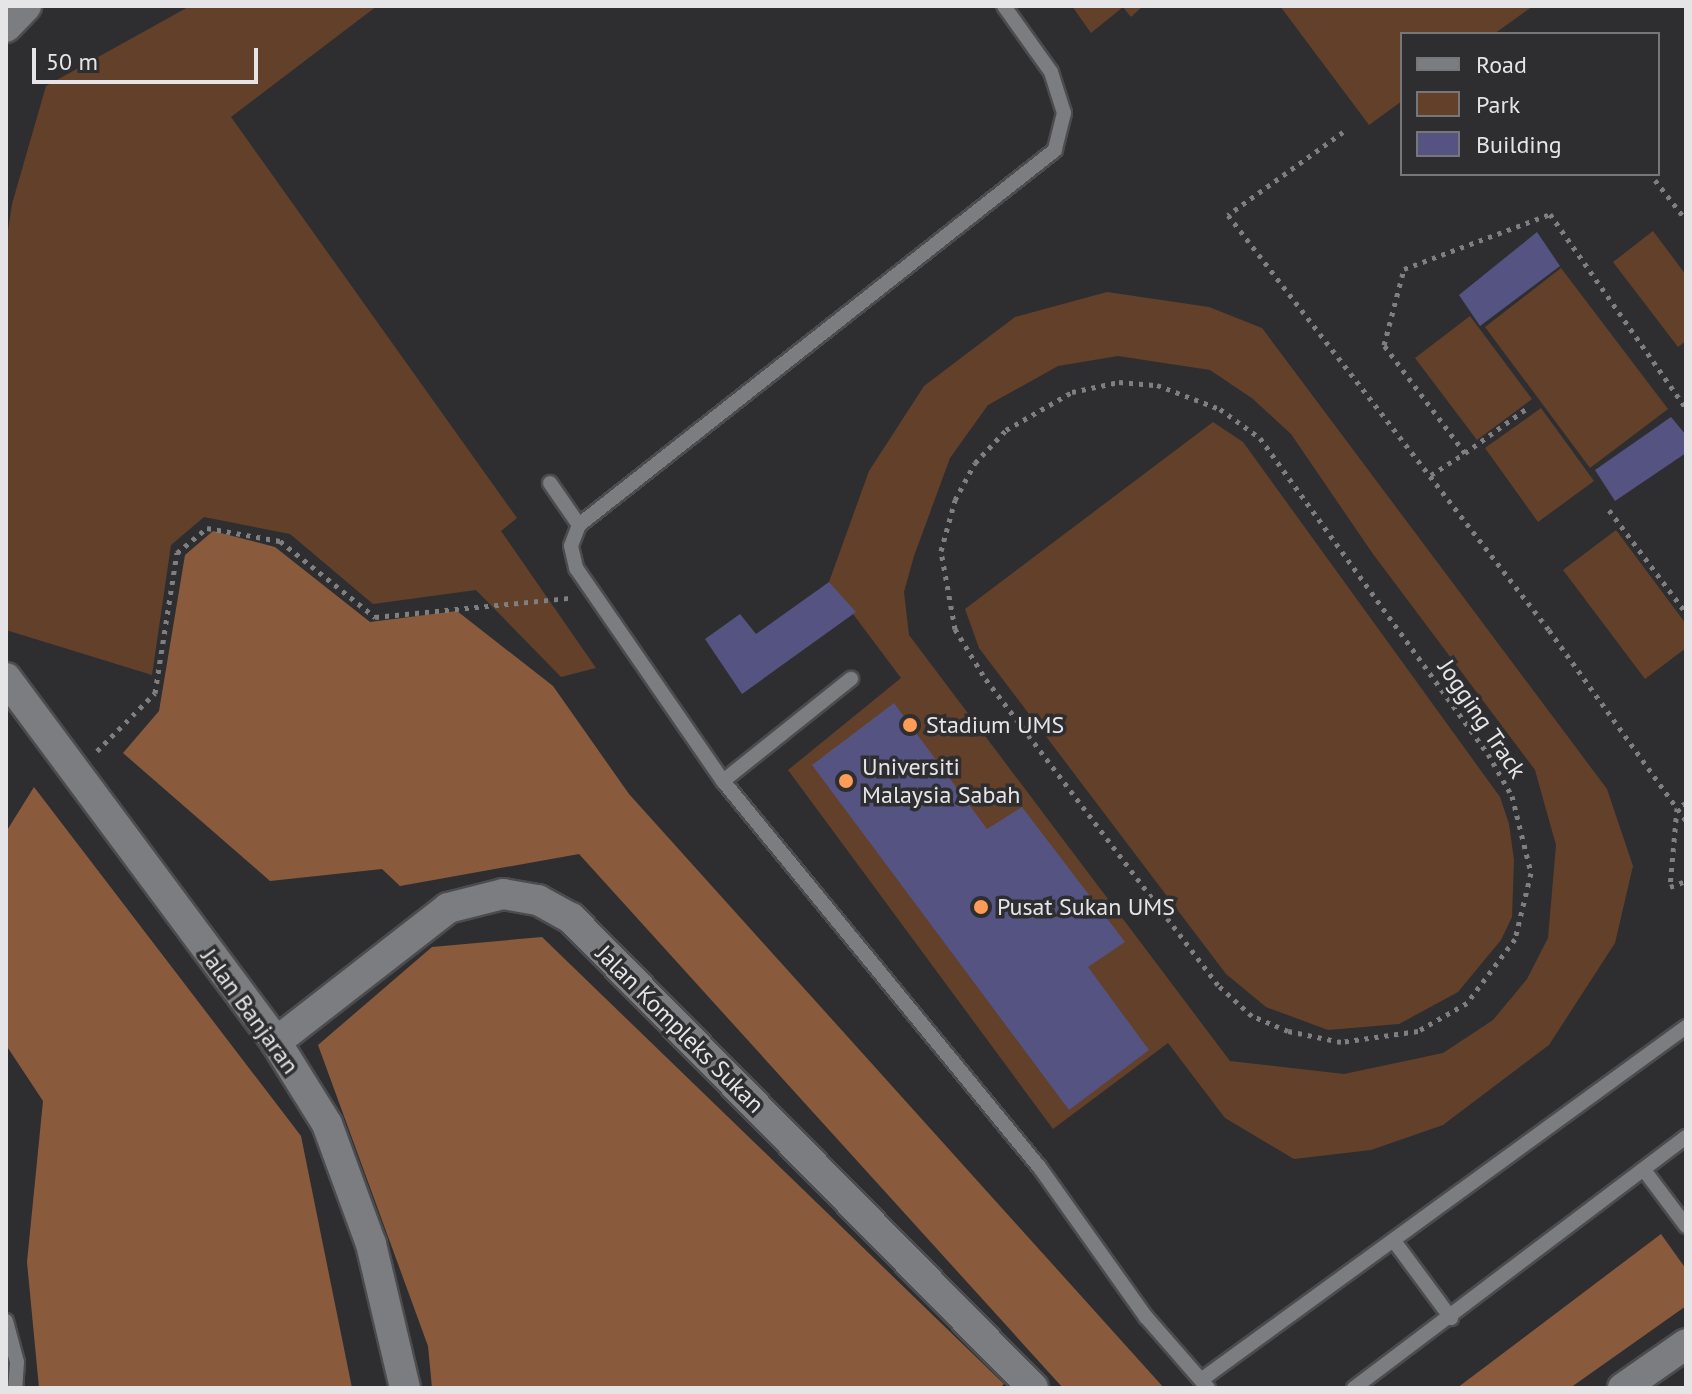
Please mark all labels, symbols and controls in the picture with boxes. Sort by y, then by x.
scale bar [36,32,262,82]
legend [1400,32,1660,176]
text: 50 m [46,46,98,77]
text: Road [1476,49,1527,80]
text: Park [1476,89,1520,120]
text: Building [1476,129,1562,160]
street label: Jogging Track [1432,654,1532,784]
place label: Stadium UMS [926,711,1064,739]
marker: Stadium UMS [901,716,919,734]
place label: Universiti Malaysia Sabah [862,753,1020,809]
marker: Universiti Malaysia Sabah [837,772,855,790]
place label: Pusat Sukan UMS [997,893,1175,921]
marker: Pusat Sukan UMS [972,898,990,916]
street label: Jalan Kompleks Sukan [590,939,770,1119]
street label: Jalan Banjaran [195,943,305,1079]

